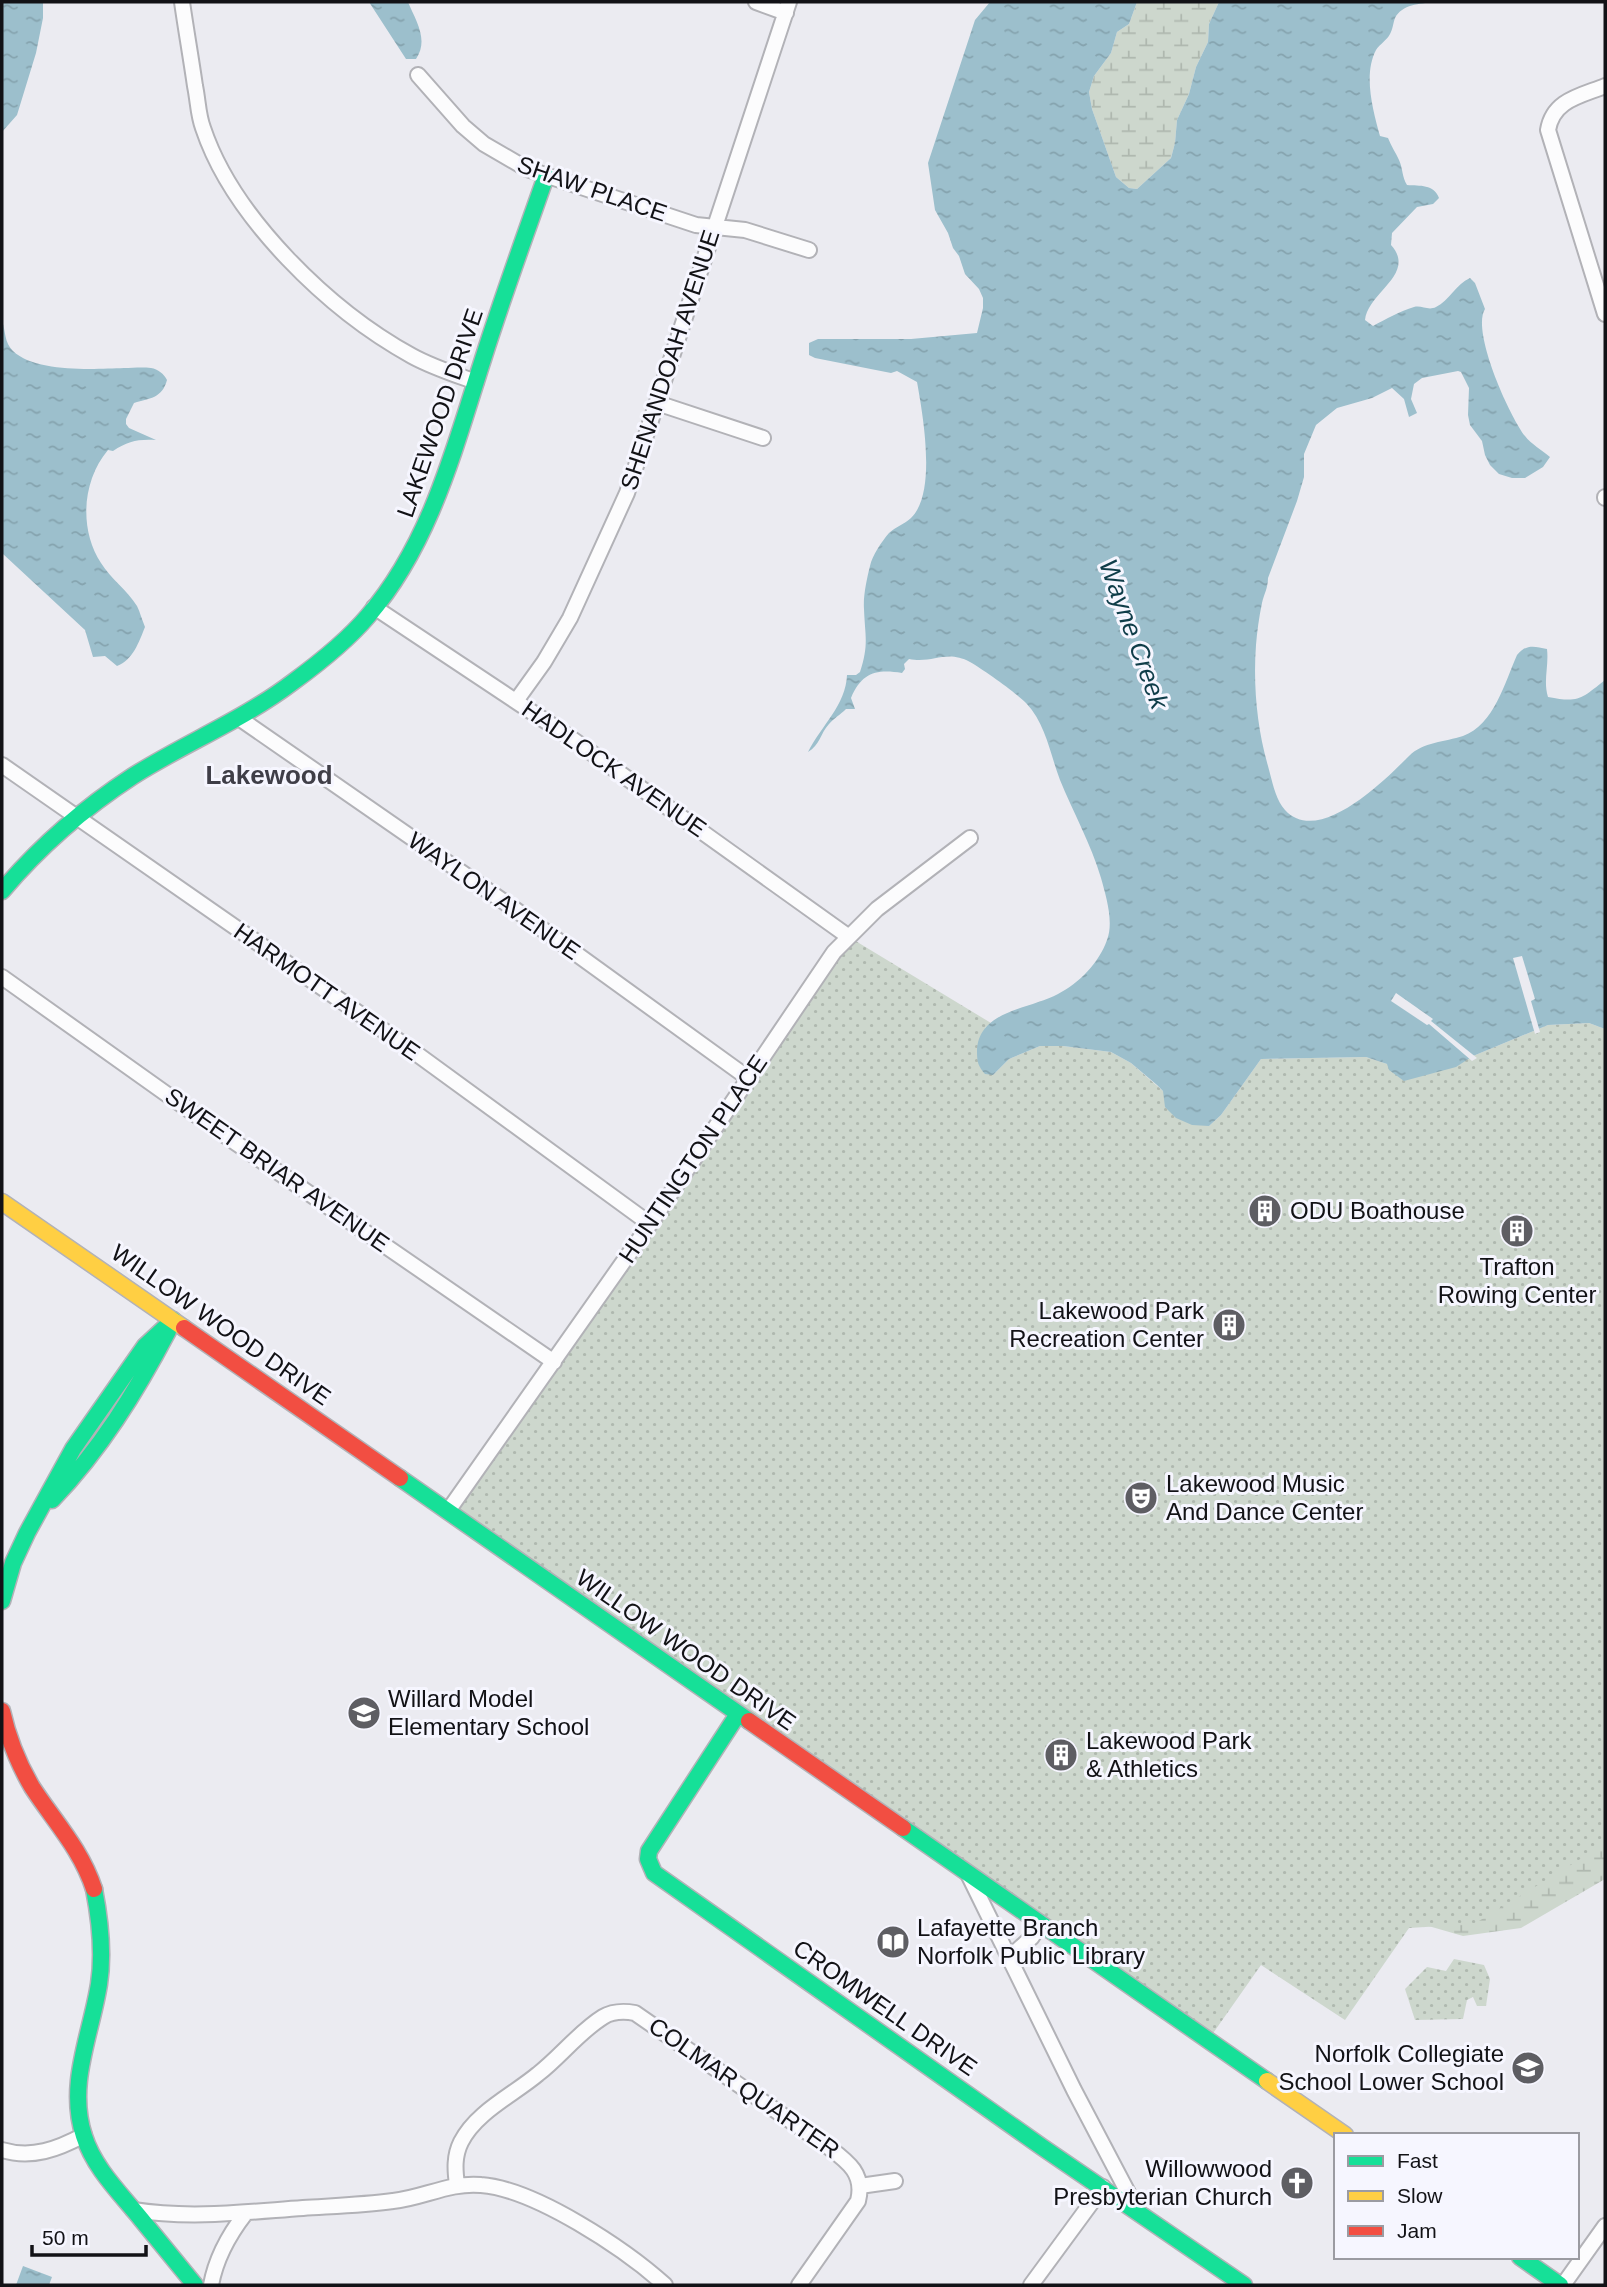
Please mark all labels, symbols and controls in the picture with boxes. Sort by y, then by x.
street label: SHAW PLACE [514,150,671,227]
street label: SHENANDOAH AVENUE [615,227,724,493]
street label: LAKEWOOD DRIVE [391,305,488,521]
water label: Wayne Creek [1093,555,1176,715]
street label: HADLOCK AVENUE [517,695,711,842]
district label: Lakewood [205,760,333,790]
street label: WAYLON AVENUE [403,826,585,965]
street label: HARMOTT AVENUE [229,917,425,1066]
street label: HUNTINGTON PLACE [613,1050,772,1268]
street label: SWEET BRIAR AVENUE [160,1082,394,1257]
building icon: ODU Boathouse [1246,1192,1284,1230]
place label: ODU Boathouse [1290,1197,1465,1224]
building icon: Trafton Rowing Center [1498,1212,1536,1250]
street label: WILLOW WOOD DRIVE [107,1239,336,1411]
place label: Trafton Rowing Center [1438,1253,1596,1308]
place label: Lakewood Park Recreation Center [1009,1297,1205,1352]
building icon: Lakewood Park Recreation Center [1210,1306,1248,1344]
place label: Lakewood Music And Dance Center [1166,1470,1363,1525]
theatre icon: Lakewood Music And Dance Center [1122,1479,1160,1517]
street label: WILLOW WOOD DRIVE [572,1564,801,1736]
place label: Willard Model Elementary School [388,1685,589,1740]
school or university icon: Willard Model Elementary School [345,1694,383,1732]
place label: Lakewood Park & Athletics [1086,1727,1252,1782]
building icon: Lakewood Park & Athletics [1042,1736,1080,1774]
place label: Lafayette Branch Norfolk Public Library [917,1914,1145,1969]
library icon: Lafayette Branch Norfolk Public Library [874,1923,912,1961]
street label: CROMWELL DRIVE [788,1934,982,2081]
street label: COLMAR QUARTER [644,2012,845,2164]
place label: Norfolk Collegiate School Lower School [1279,2040,1504,2095]
school or university icon: Norfolk Collegiate School Lower School [1509,2049,1547,2087]
legend [1334,2133,1579,2259]
text: Fast [1397,2149,1438,2172]
place label: Willowwood Presbyterian Church [1053,2155,1272,2210]
church icon: Willowwood Presbyterian Church [1278,2164,1316,2202]
text: Slow [1397,2184,1443,2207]
scale bar [32,2214,145,2258]
text: Jam [1397,2219,1437,2242]
text: 50 m [42,2226,89,2249]

